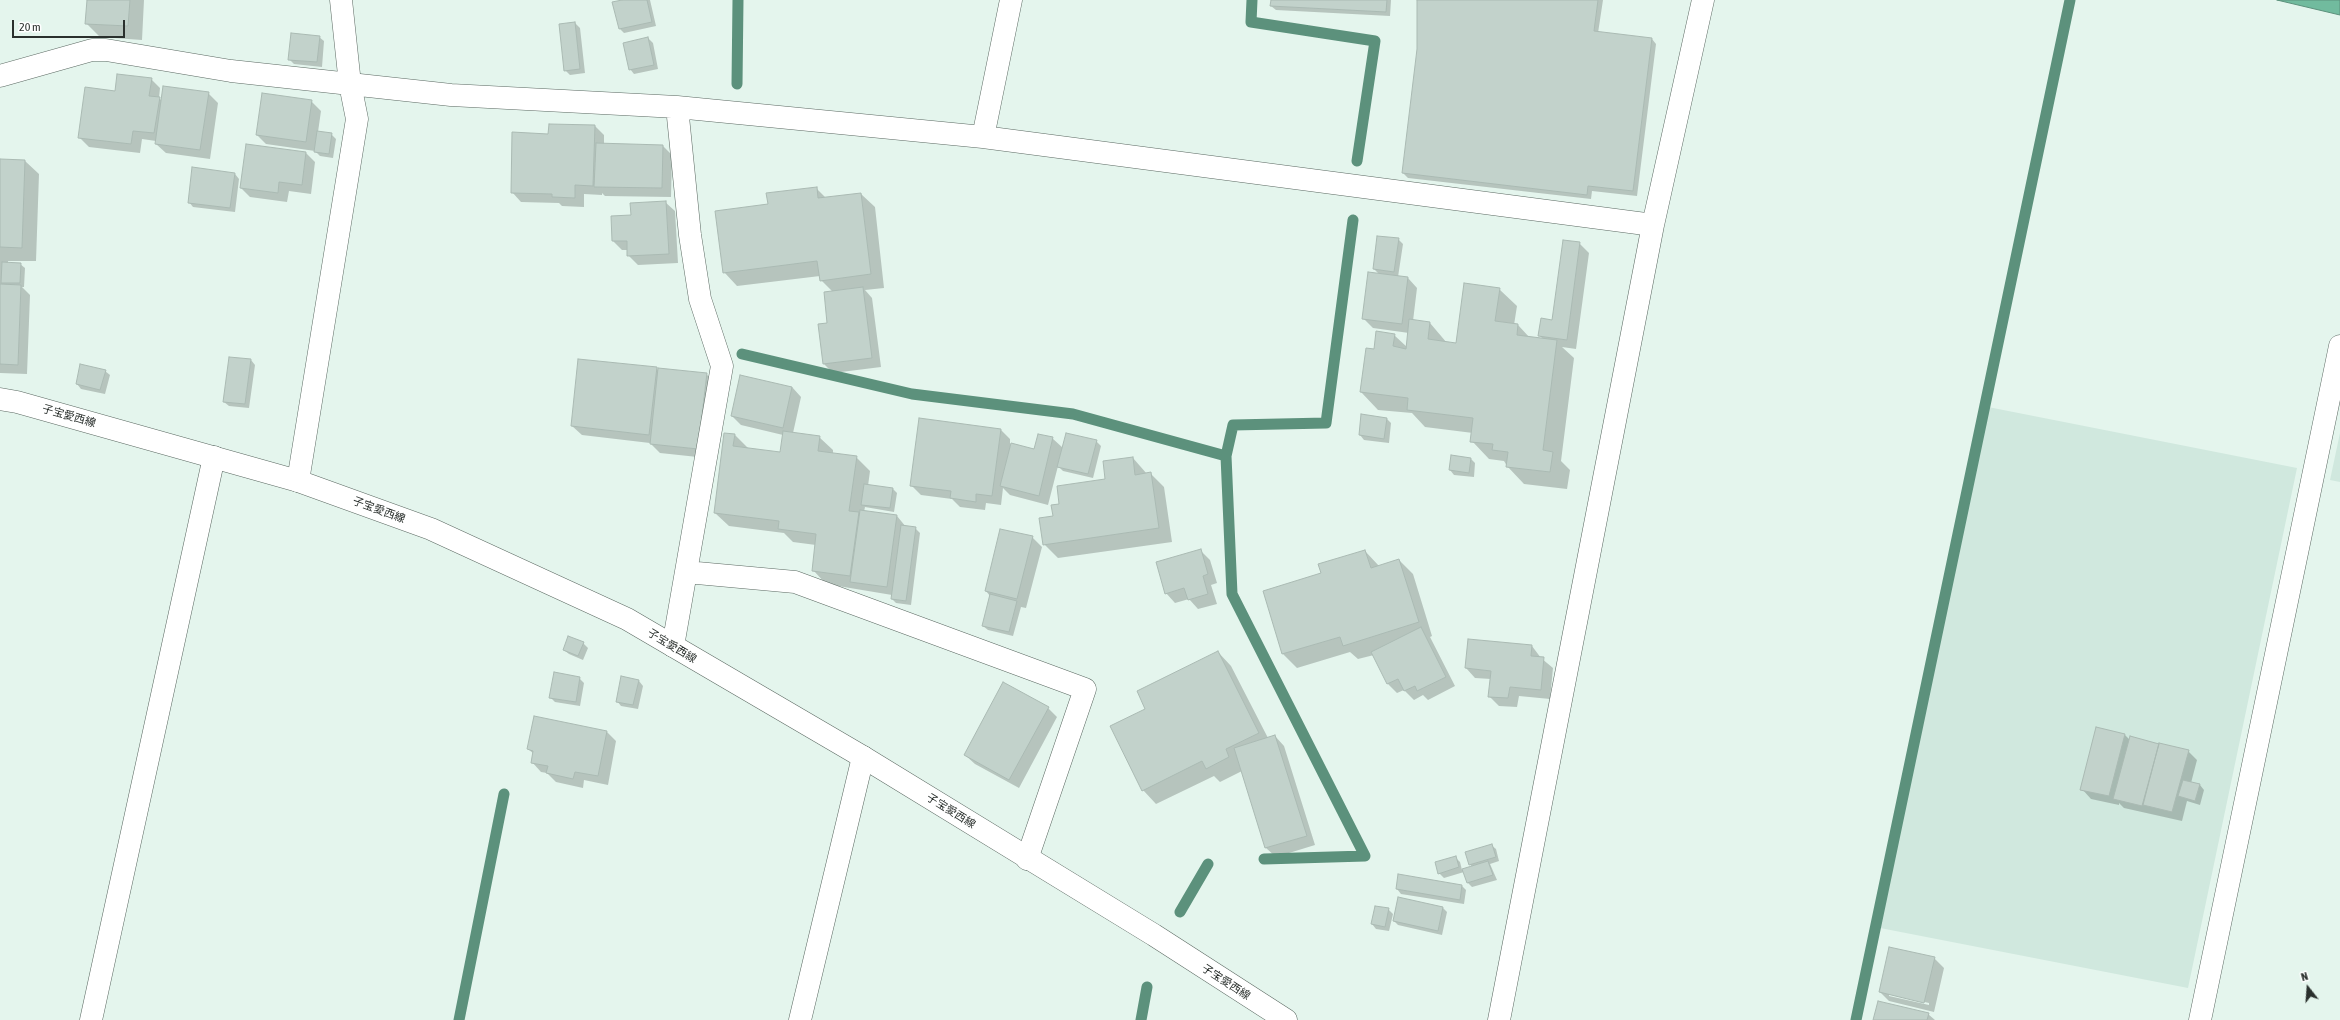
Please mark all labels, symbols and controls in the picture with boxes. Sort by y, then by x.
scale bar [14,12,127,38]
text: 20 m [19,20,41,34]
street label: 子宝愛西線 [41,402,97,430]
street label: 子宝愛西線 [351,494,407,526]
street label: 子宝愛西線 [645,626,699,666]
street label: 子宝愛西線 [924,791,978,831]
street label: 子宝愛西線 [1199,961,1253,1003]
north arrow [2288,968,2328,1008]
text: N [2300,970,2309,983]

